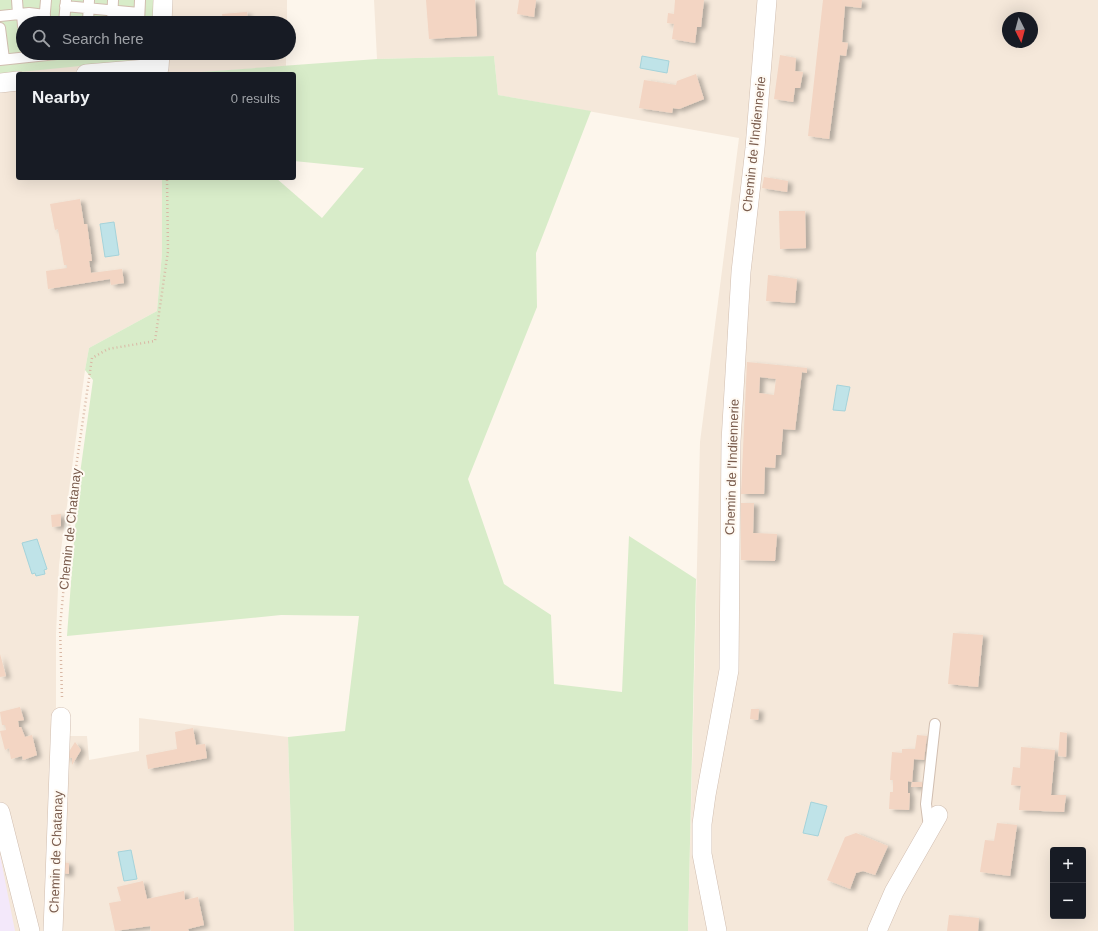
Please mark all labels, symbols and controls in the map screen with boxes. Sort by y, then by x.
north arrow [1002,12,1038,48]
search box [16,16,296,60]
icon: search [30,27,52,49]
text: Search here [62,30,144,47]
street label: Chemin de l'Indiennerie [739,75,769,213]
text: Nearby [32,88,90,107]
text: 0 results [231,91,280,106]
street label: Chemin de l'Indiennerie [722,399,742,535]
street label: Chemin de Chatanay [56,467,84,591]
street label: Chemin de Chatanay [46,790,66,913]
map controls [1050,847,1086,919]
button: + [1050,847,1086,883]
button: − [1050,883,1086,919]

